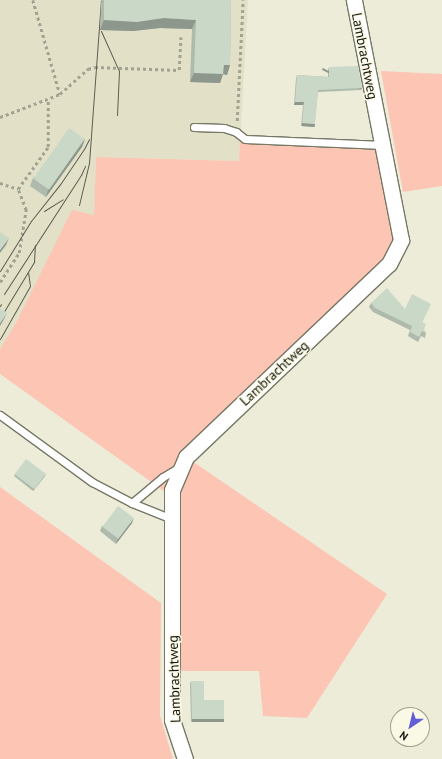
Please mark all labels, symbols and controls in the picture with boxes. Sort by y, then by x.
street label: Lambrachtweg [348,11,382,101]
street label: Lambrachtweg [236,337,312,409]
street label: Lambrachtweg [164,635,184,723]
north arrow [390,707,430,747]
text: N [397,728,411,744]

